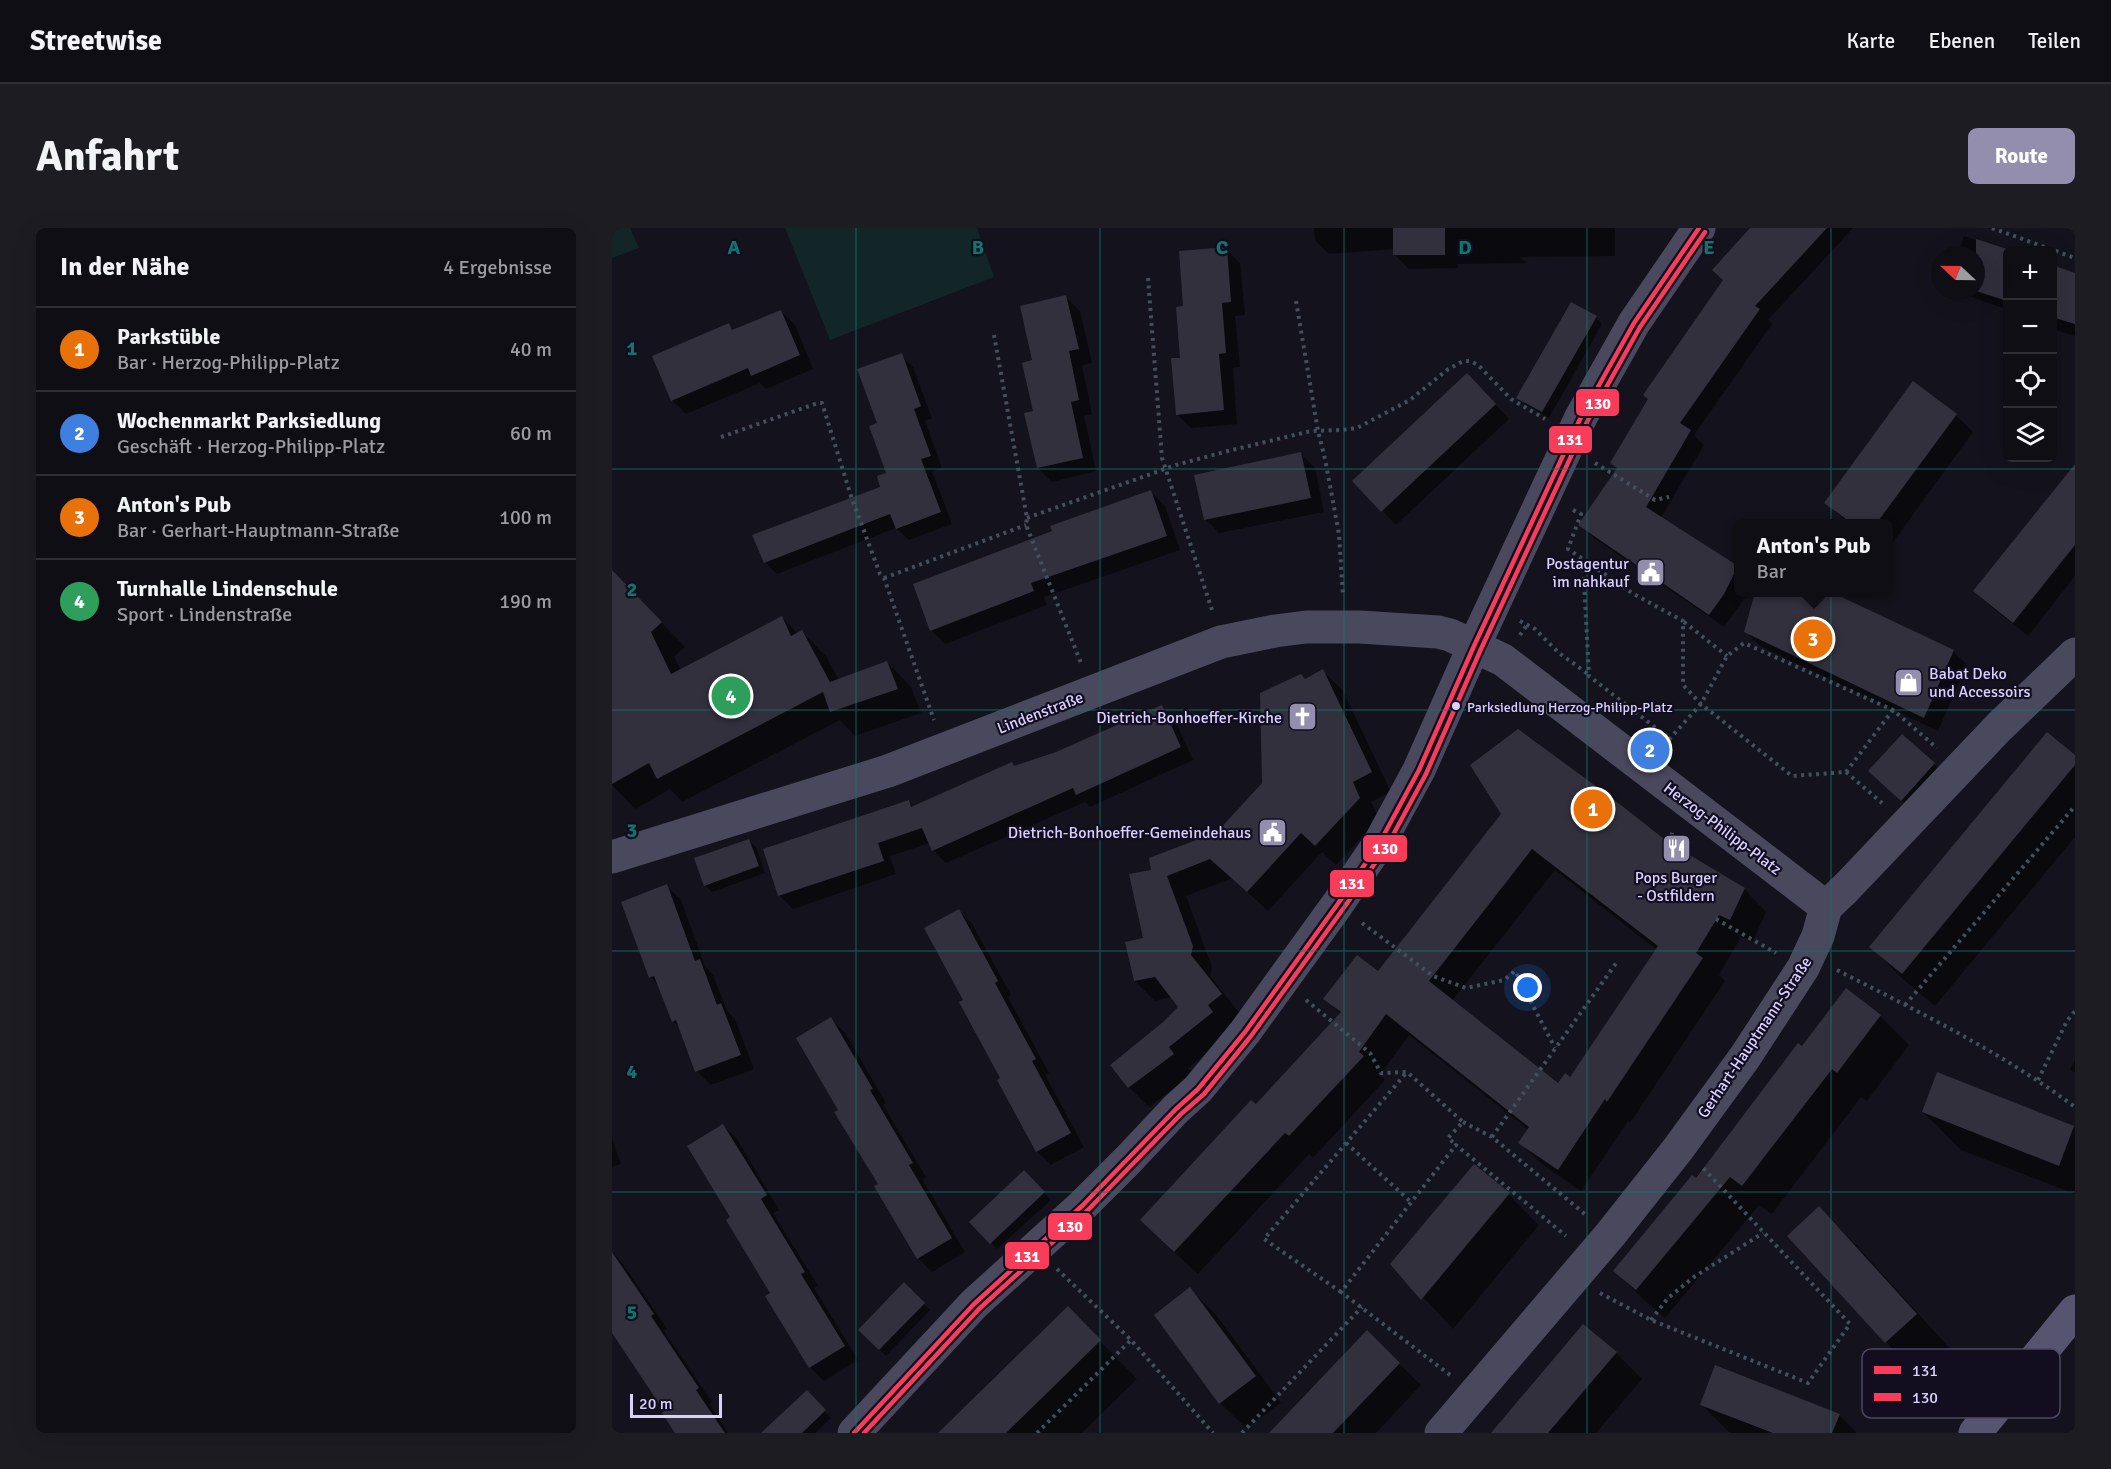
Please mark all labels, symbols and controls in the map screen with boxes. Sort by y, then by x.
text: Streetwise [30,24,162,58]
text: Karte [1846,28,1895,54]
text: Ebenen [1928,28,1995,54]
text: Teilen [2028,28,2081,54]
button: Route [1968,128,2075,184]
text: Anfahrt [36,131,179,182]
text: A [728,235,741,260]
text: B [972,235,984,260]
text: C [1216,235,1228,260]
text: D [1458,235,1472,260]
text: E [1703,235,1715,260]
north arrow [1931,246,1985,300]
map controls [2003,246,2057,462]
button: + [2003,246,2057,300]
text: In der Nähe [60,251,190,283]
text: 4 Ergebnisse [443,255,552,280]
button: − [2003,300,2057,354]
text: Parkstüble [117,323,220,350]
text: 1 [627,336,638,361]
text: 1 [74,337,85,362]
text: 40 m [510,337,552,362]
text: Bar · Herzog-Philipp-Platz [117,350,340,375]
button: locate [2003,354,2057,408]
line badge: 130 [1575,388,1620,417]
text: 130 [1585,394,1611,414]
text: Wochenmarkt Parksiedlung [117,407,381,434]
button: layers [2003,408,2057,462]
text: 2 [74,421,85,446]
text: 60 m [510,421,552,446]
line badge: 131 [1548,425,1593,454]
text: 131 [1557,430,1583,450]
text: Geschäft · Herzog-Philipp-Platz [117,434,385,459]
text: Anton's Pub [117,491,231,518]
text: 3 [74,505,85,530]
text: 100 m [499,505,552,530]
text: Bar · Gerhart-Hauptmann-Straße [117,518,400,543]
popup [1734,519,1893,597]
text: Anton's Pub [1757,532,1870,559]
place label: Postagentur im nahkauf [1546,554,1630,592]
public building icon: Postagentur im nahkauf [1634,556,1666,588]
text: Bar [1757,559,1786,584]
text: Turnhalle Lindenschule [117,575,338,602]
text: 2 [627,577,637,602]
text: 4 [74,589,85,614]
text: 190 m [499,589,552,614]
text: Sport · Lindenstraße [117,602,292,627]
pin: 3 [1794,616,1832,662]
place label: Babat Deko und Accessoirs [1929,664,2031,702]
shop icon: Babat Deko und Accessoirs [1892,666,1924,698]
pin: 4 [712,674,750,718]
street label: Lindenstraße [994,687,1086,739]
place label: Parksiedlung Herzog-Philipp-Platz [1467,699,1673,716]
marker: Parksiedlung Herzog-Philipp-Platz [1450,700,1462,712]
church icon: Dietrich-Bonhoeffer-Kirche [1287,701,1319,733]
place label: Dietrich-Bonhoeffer-Kirche [1096,708,1282,728]
pin: 2 [1630,728,1670,772]
street label: Herzog-Philipp-Platz [1659,778,1785,880]
pin: 1 [1574,786,1612,832]
public building icon: Dietrich-Bonhoeffer-Gemeindehaus [1256,816,1288,848]
text: 3 [627,818,637,843]
place label: Dietrich-Bonhoeffer-Gemeindehaus [1008,823,1251,843]
restaurant icon: Pops Burger - Ostfildern [1660,833,1692,865]
line badge: 130 [1362,834,1408,863]
text: 130 [1372,839,1398,859]
place label: Pops Burger - Ostfildern [1635,868,1717,906]
line badge: 131 [1329,869,1375,898]
text: 131 [1339,874,1365,894]
street label: Gerhart-Hauptmann-Straße [1693,953,1816,1122]
your location [1513,973,1542,1002]
text: 4 [627,1059,638,1084]
line badge: 130 [1047,1212,1093,1241]
text: 130 [1057,1217,1083,1237]
line badge: 131 [1004,1241,1050,1270]
text: 131 [1014,1247,1040,1267]
text: 5 [627,1300,637,1325]
legend [1862,1349,2060,1418]
text: 131 [1912,1361,1938,1381]
text: 130 [1912,1388,1938,1408]
scale bar [630,1391,722,1418]
text: 20 m [639,1394,673,1414]

